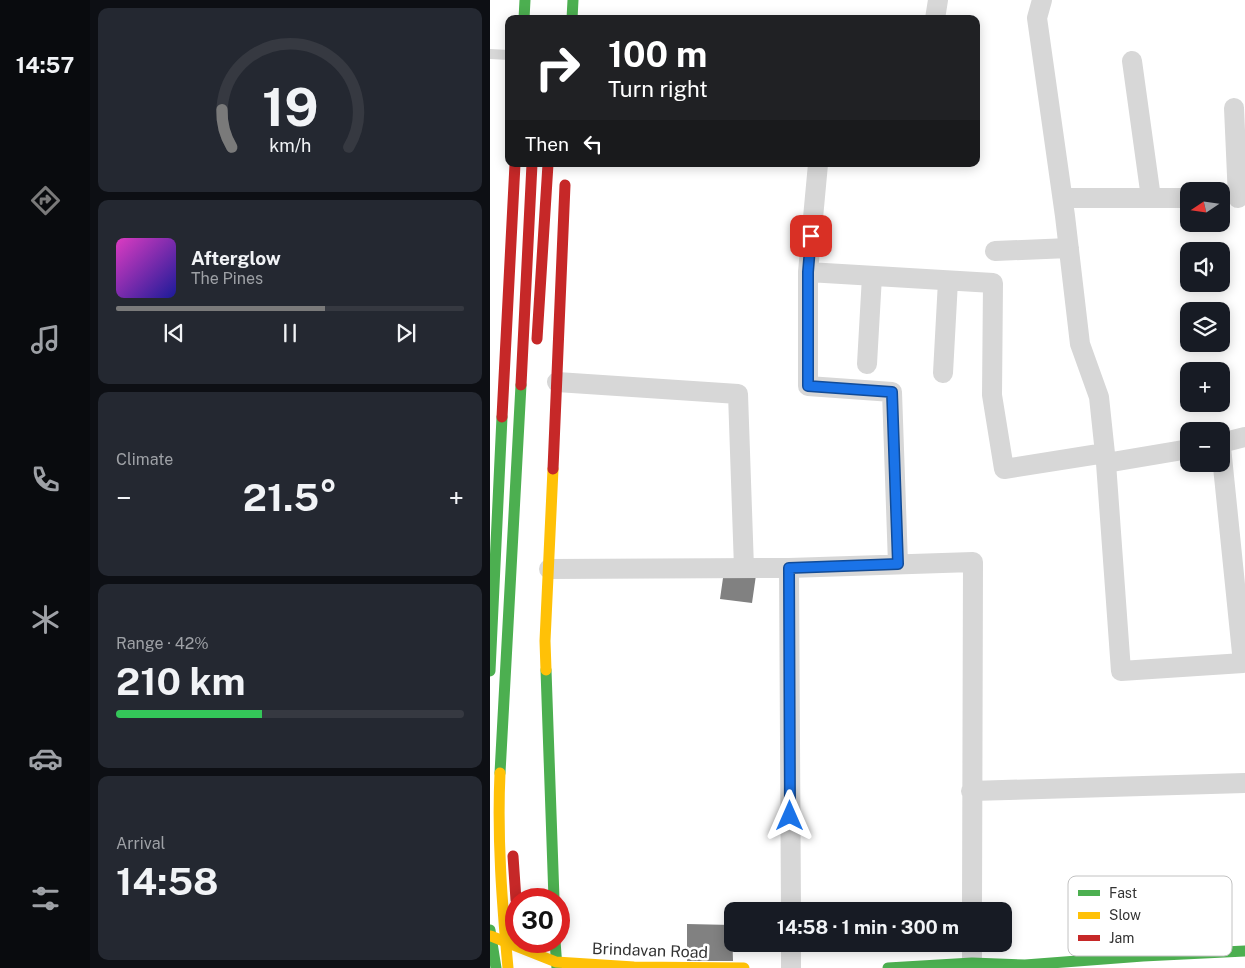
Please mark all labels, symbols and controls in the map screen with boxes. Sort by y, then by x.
text: 100 m [608,34,707,75]
icon: right [525,35,590,100]
text: 14:57 [16,52,74,78]
text: Turn right [608,76,708,102]
text: 19 [262,77,318,138]
icon: left [579,130,607,158]
text: Then [525,133,569,155]
text: km/h [269,135,311,156]
north arrow [1180,182,1230,232]
map controls [1180,182,1230,472]
icon: directions [28,183,63,218]
pin [790,215,832,257]
icon: arrive [797,222,825,250]
button: sound [1180,242,1230,292]
text: Afterglow [191,247,281,269]
text: The Pines [191,269,263,288]
button: layers [1180,302,1230,352]
icon: previous [160,319,188,347]
icon: pause [276,319,304,347]
icon: next [392,319,420,347]
icon: music [28,322,63,357]
button: + [1180,362,1230,412]
button: − [1180,422,1230,472]
text: Climate [116,450,173,469]
icon: phone [28,462,63,497]
text: 21.5° [243,475,337,520]
text: − [116,481,132,514]
text: + [448,481,464,514]
icon: climate [28,602,63,637]
text: Range · 42% [116,634,209,653]
text: 210 km [116,659,246,704]
icon: car [28,741,63,776]
position arrow [763,789,815,841]
text: Arrival [116,834,165,853]
text: 14:58 [116,859,219,904]
legend [1068,876,1232,956]
icon: filters [28,881,63,916]
text: Fast [1109,885,1137,901]
speed limit sign: 30 [505,888,570,953]
text: Slow [1109,907,1141,923]
text: 14:58 · 1 min · 300 m [777,916,959,938]
text: Jam [1109,930,1134,946]
street label: Brindavan Road [592,939,708,962]

